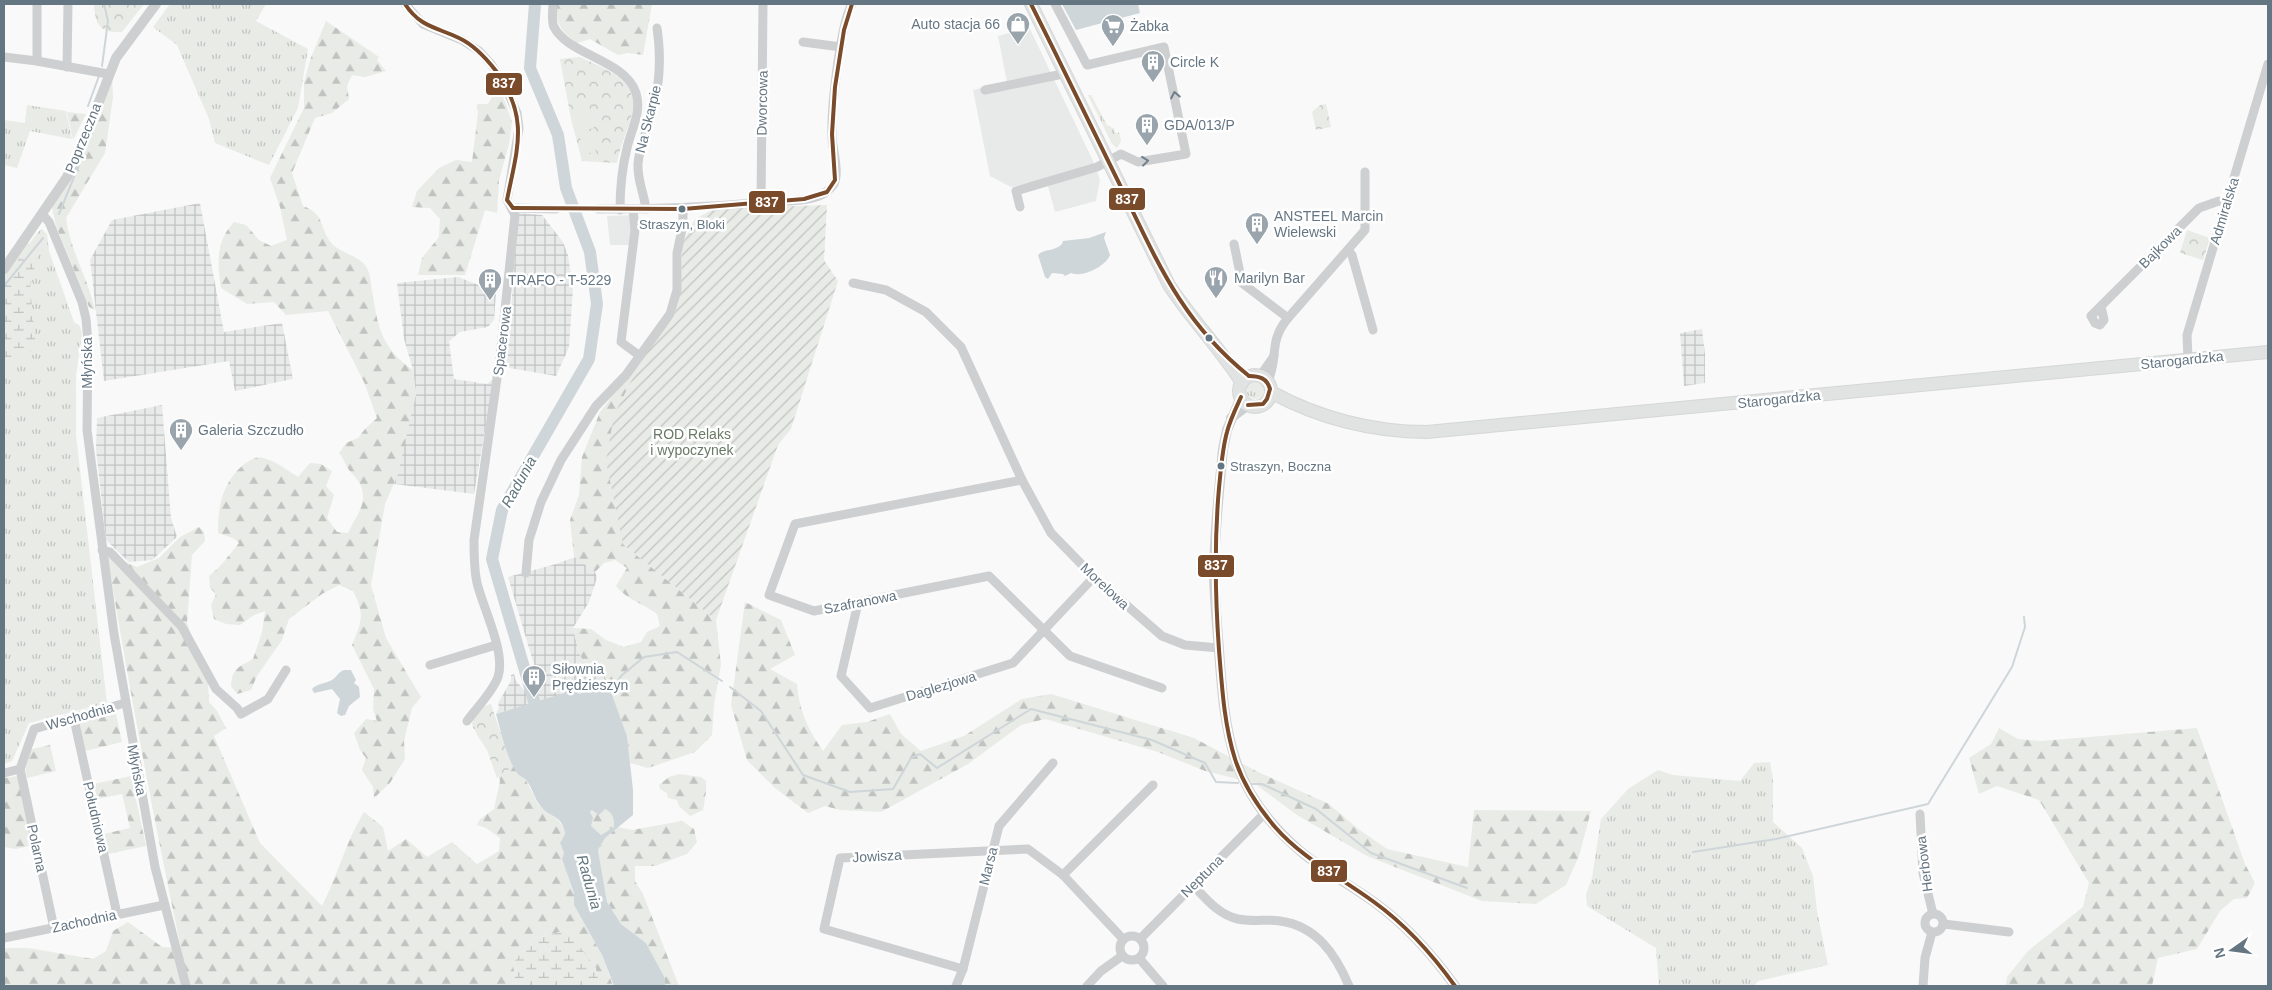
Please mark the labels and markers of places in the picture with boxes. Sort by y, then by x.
shop icon: Auto stacja 66 [1005,11,1031,45]
supermarket icon: Żabka [1100,13,1126,47]
place label: Auto stacja 66 [911,16,1000,32]
place label: Żabka [1130,17,1169,34]
building icon: Circle K [1140,49,1166,83]
place label: Circle K [1170,54,1220,70]
building icon: GDA/013/P [1134,112,1160,146]
place label: GDA/013/P [1164,117,1235,133]
marker: Straszyn, Bloki [677,204,687,214]
place label: ANSTEEL Marcin Wielewski [1274,208,1383,240]
building icon: ANSTEEL Marcin Wielewski [1244,211,1270,245]
place label: Straszyn, Bloki [639,217,725,232]
restaurant icon: Marilyn Bar [1203,265,1229,299]
building icon: TRAFO - T-5229 [477,267,503,301]
place label: Marilyn Bar [1234,270,1305,286]
place label: TRAFO - T-5229 [508,272,611,288]
unlabelled marker [1204,333,1214,343]
building icon: Galeria Szczudło [168,417,194,451]
place label: Galeria Szczudło [198,422,304,438]
place label: Straszyn, Boczna [1230,459,1332,474]
marker: Straszyn, Boczna [1216,461,1226,471]
place label: Siłownia Prędzieszyn [552,661,628,693]
building icon: Siłownia Prędzieszyn [521,664,547,698]

